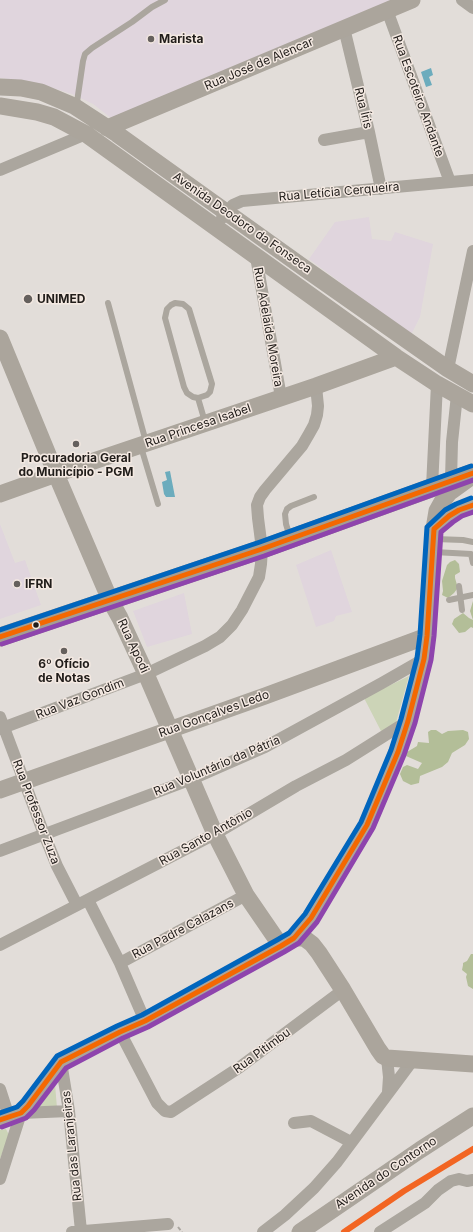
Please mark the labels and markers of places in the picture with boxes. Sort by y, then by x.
place label: Marista [159,32,204,46]
marker: Marista [146,34,156,44]
place label: UNIMED [37,292,85,306]
marker: UNIMED [22,293,34,305]
marker: Procuradoria Geral do Município - PGM [71,439,81,449]
place label: Procuradoria Geral do Município - PGM [19,451,133,479]
place label: IFRN [25,577,52,591]
marker: IFRN [12,579,22,589]
unlabelled marker [31,620,41,630]
marker: 6º Ofício de Notas [59,646,69,656]
place label: 6º Ofício de Notas [38,657,90,685]

